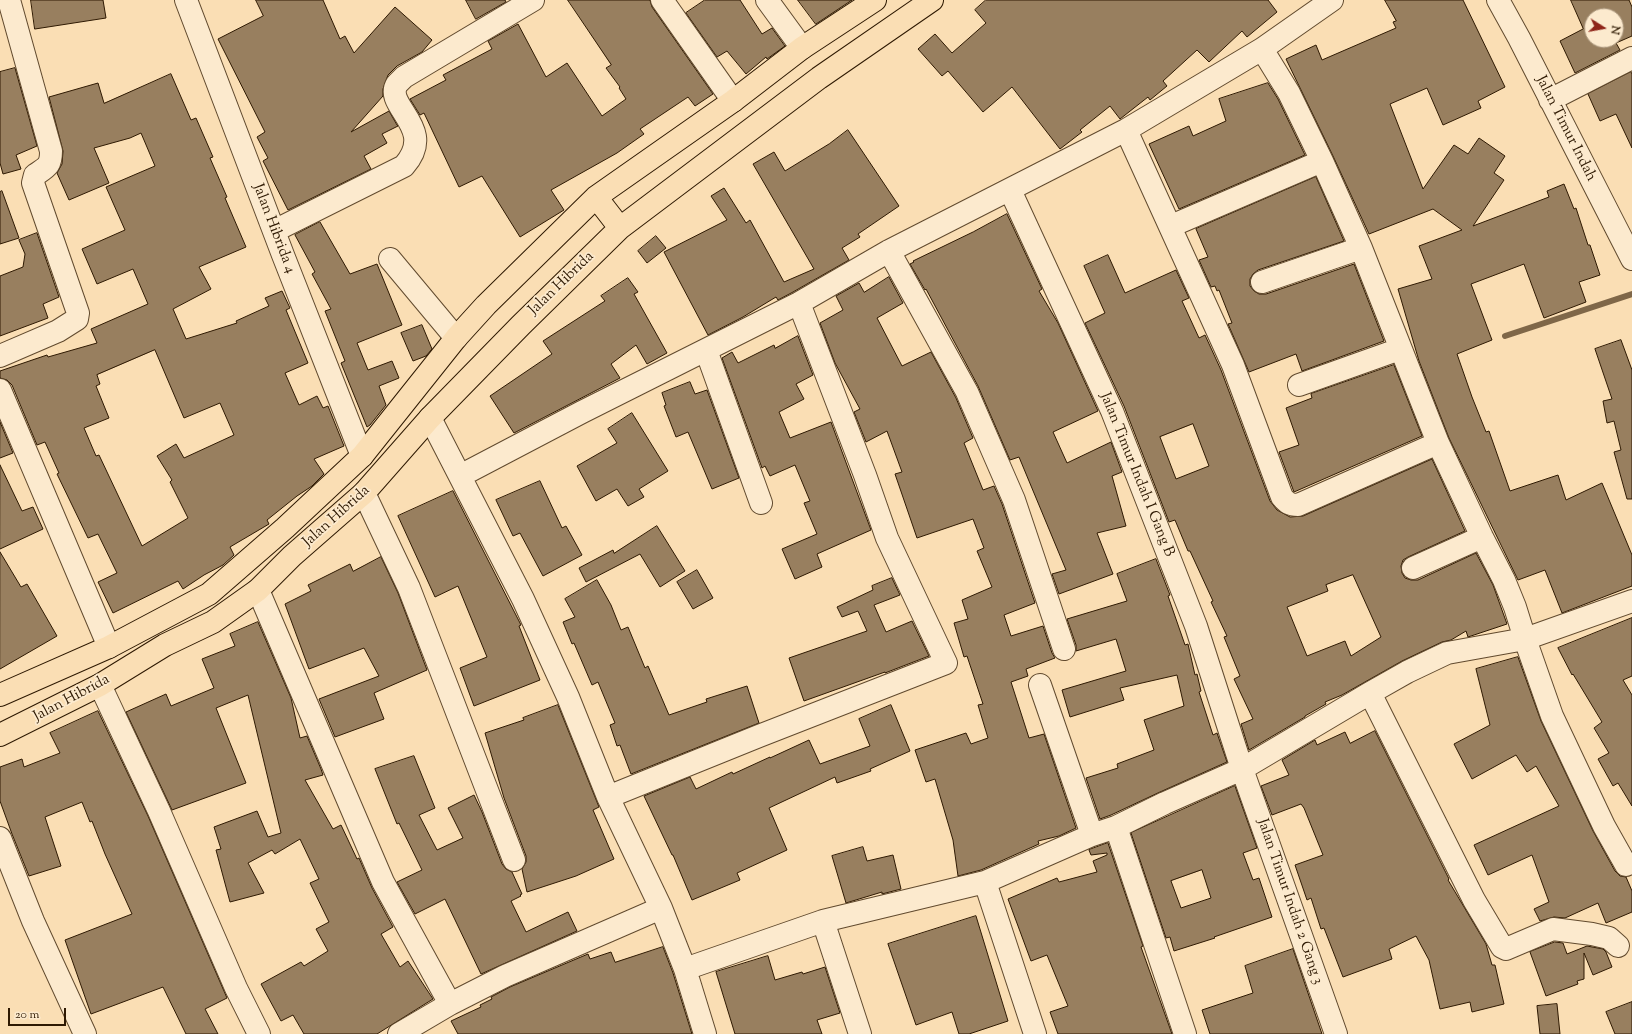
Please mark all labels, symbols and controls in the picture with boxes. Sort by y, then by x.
north arrow [1584,8,1624,48]
text: N [1606,24,1623,36]
street label: Jalan Timur Indah [1531,73,1599,185]
street label: Jalan Hibrida 4 [248,182,298,276]
street label: Jalan Hibrida [526,248,598,320]
street label: Jalan Timur Indah I Gang B [1095,390,1177,560]
street label: Jalan Hibrida [300,482,374,552]
street label: Jalan Hibrida [31,671,113,727]
street label: Jalan Timur Indah 2 Gang 3 [1252,817,1326,987]
scale bar [10,1000,68,1026]
text: 20 m [15,1006,39,1024]

